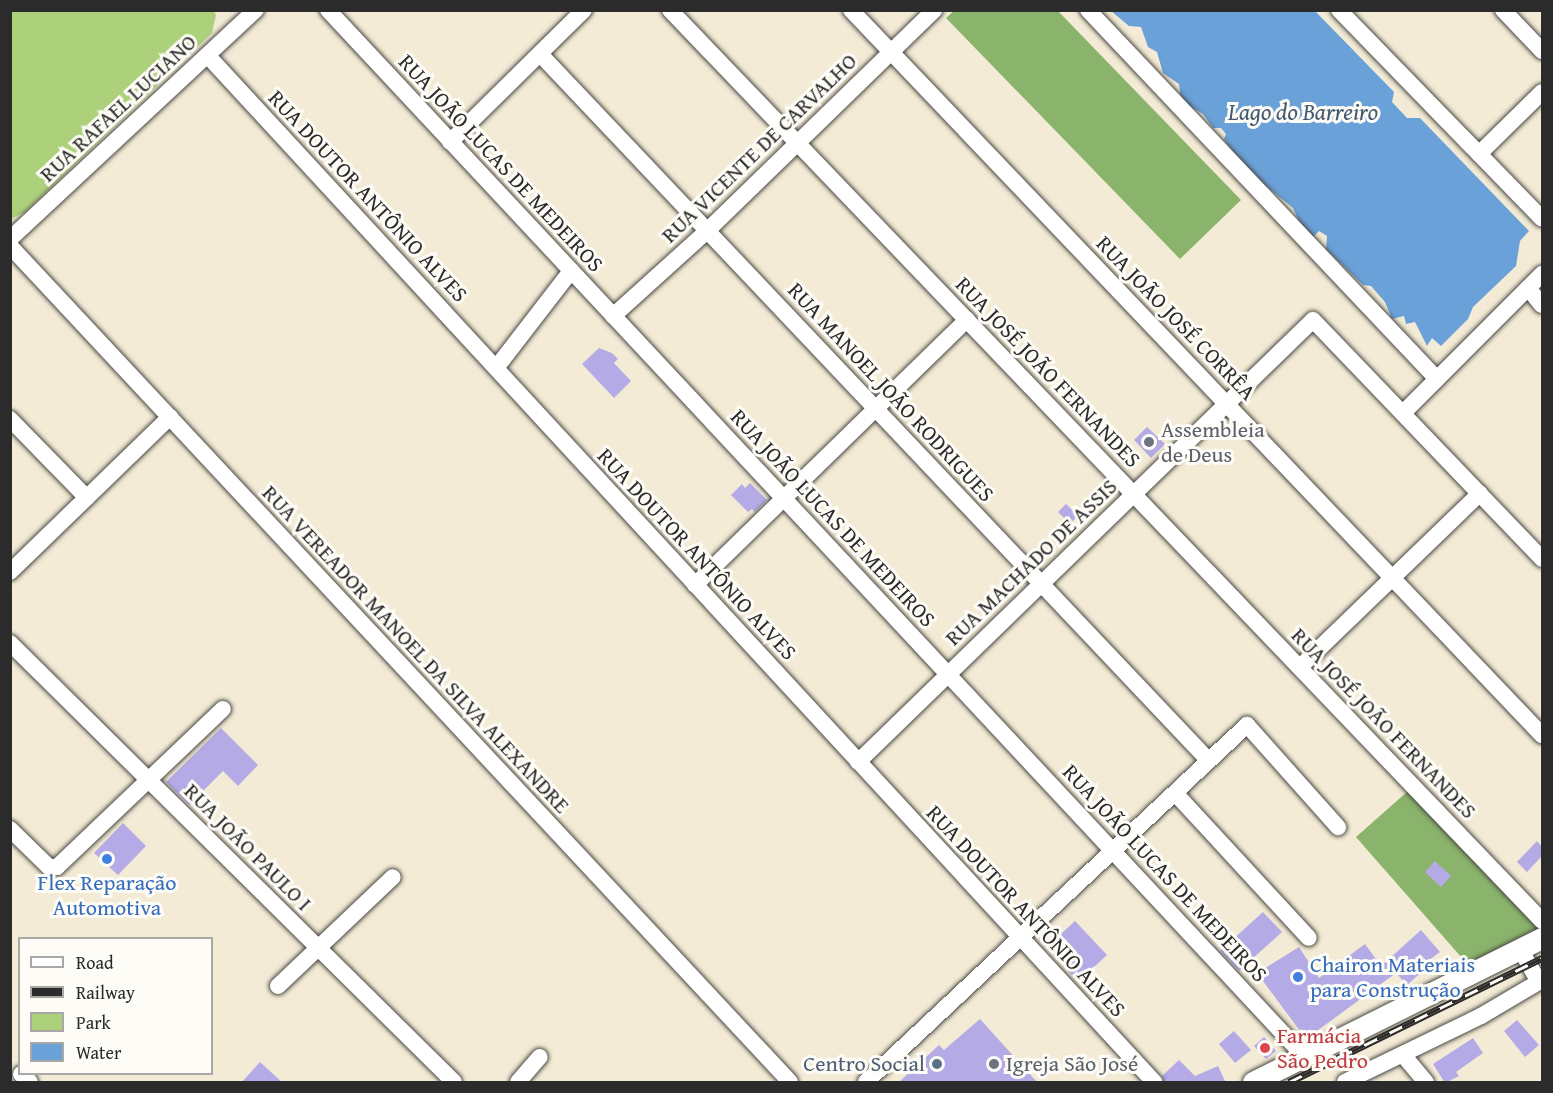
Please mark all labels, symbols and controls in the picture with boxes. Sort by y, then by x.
street label: RUA RAFAEL LUCIANO [34,29,202,187]
street label: RUA VICENTE DE CARVALHO [656,48,862,248]
street label: RUA JOÃO LUCAS DE MEDEIROS [393,49,609,277]
street label: RUA DOUTOR ANTÔNIO ALVES [263,85,473,307]
water label: Lago do Barreiro [1228,98,1378,126]
street label: RUA JOÃO JOSÉ CORRÊA [1091,230,1261,406]
street label: RUA JOSÉ JOÃO FERNANDES [950,271,1146,473]
street label: RUA MANOEL JOÃO RODRIGUES [782,277,1000,507]
street label: RUA JOÃO LUCAS DE MEDEIROS [725,404,941,632]
place label: Assembleia de Deus [1161,416,1265,468]
marker: Assembleia de Deus [1142,435,1156,449]
street label: RUA DOUTOR ANTÔNIO ALVES [592,443,802,665]
street label: RUA MACHADO DE ASSIS [940,473,1122,651]
street label: RUA VEREADOR MANOEL DA SILVA ALEXANDRE [257,480,575,818]
street label: RUA JOSÉ JOÃO FERNANDES [1286,622,1482,824]
street label: RUA JOÃO LUCAS DE MEDEIROS [1057,759,1273,987]
street label: RUA JOÃO PAULO I [179,778,317,916]
street label: RUA DOUTOR ANTÔNIO ALVES [921,800,1131,1022]
marker: Flex Reparação Automotiva [100,852,114,866]
place label: Flex Reparação Automotiva [38,869,176,920]
legend [18,937,213,1075]
text: Road [76,949,114,976]
place label: Chairon Materiais para Construção [1310,951,1475,1002]
marker: Chairon Materiais para Construção [1291,970,1305,984]
text: Railway [76,979,135,1006]
text: Park [76,1009,111,1036]
place label: Farmácia São Pedro [1277,1022,1368,1074]
text: Water [76,1039,121,1066]
marker: Farmácia São Pedro [1258,1041,1272,1055]
place label: Centro Social [803,1051,925,1077]
place label: Igreja São José [1006,1051,1138,1077]
marker: Centro Social [930,1057,944,1071]
marker: Igreja São José [987,1057,1001,1071]

